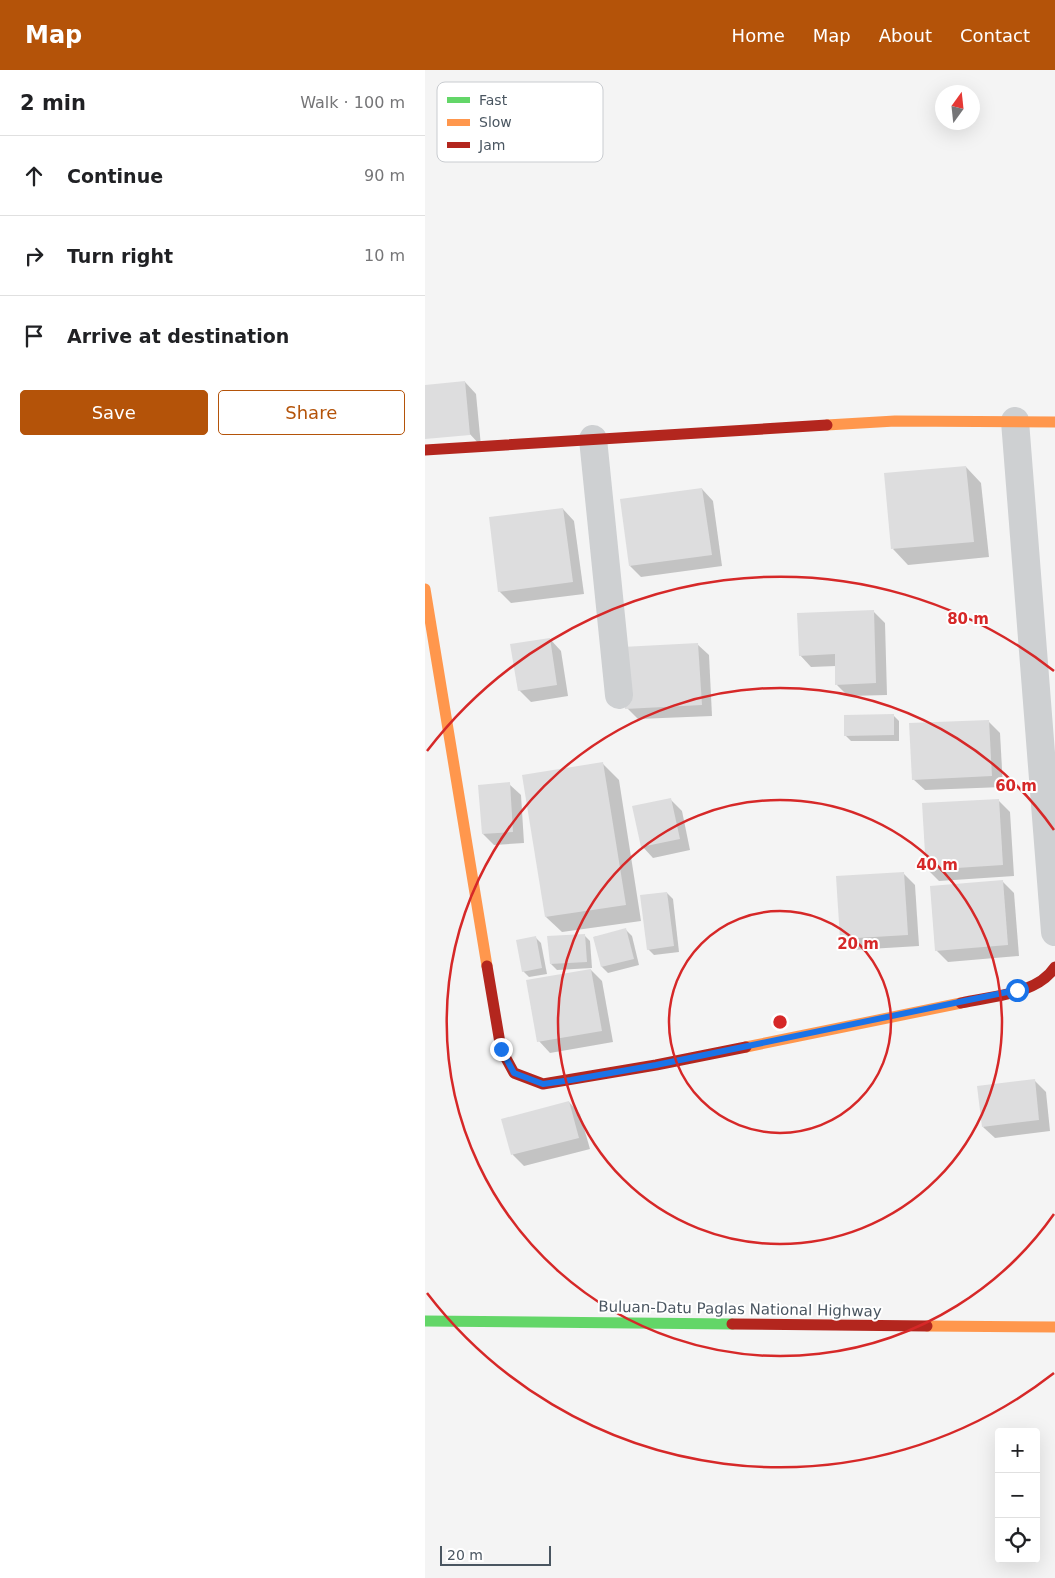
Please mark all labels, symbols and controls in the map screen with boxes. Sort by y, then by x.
text: Map [25,21,82,49]
text: Home [732,25,785,46]
text: Map [813,25,851,46]
text: About [879,25,932,46]
text: Contact [960,25,1030,46]
legend [437,82,603,162]
north arrow [935,85,980,130]
text: 2 min [20,91,86,115]
text: Fast [479,92,508,108]
text: Walk · 100 m [300,93,405,112]
text: Slow [479,114,512,130]
text: Jam [478,137,505,153]
icon: ahead [20,162,48,190]
text: Continue [67,165,163,187]
text: 90 m [364,166,405,185]
icon: right [20,242,48,270]
text: Turn right [67,245,173,267]
text: 10 m [364,246,405,265]
icon: arrive [20,322,48,350]
text: Arrive at destination [67,325,289,347]
button: Save [20,390,208,435]
button: Share [218,390,405,435]
text: 80 m [947,610,989,628]
text: 60 m [995,777,1037,795]
text: 40 m [916,856,958,874]
text: 20 m [837,935,879,953]
route start [1006,979,1029,1002]
centre of rings [771,1013,789,1031]
route end [490,1038,513,1061]
street label: Buluan-Datu Paglas National Highway [598,1298,882,1320]
map controls [995,1428,1040,1563]
button: + [995,1428,1040,1473]
button: − [995,1473,1040,1518]
button: locate [995,1518,1040,1563]
scale bar [440,1543,551,1566]
text: 20 m [447,1547,483,1563]

